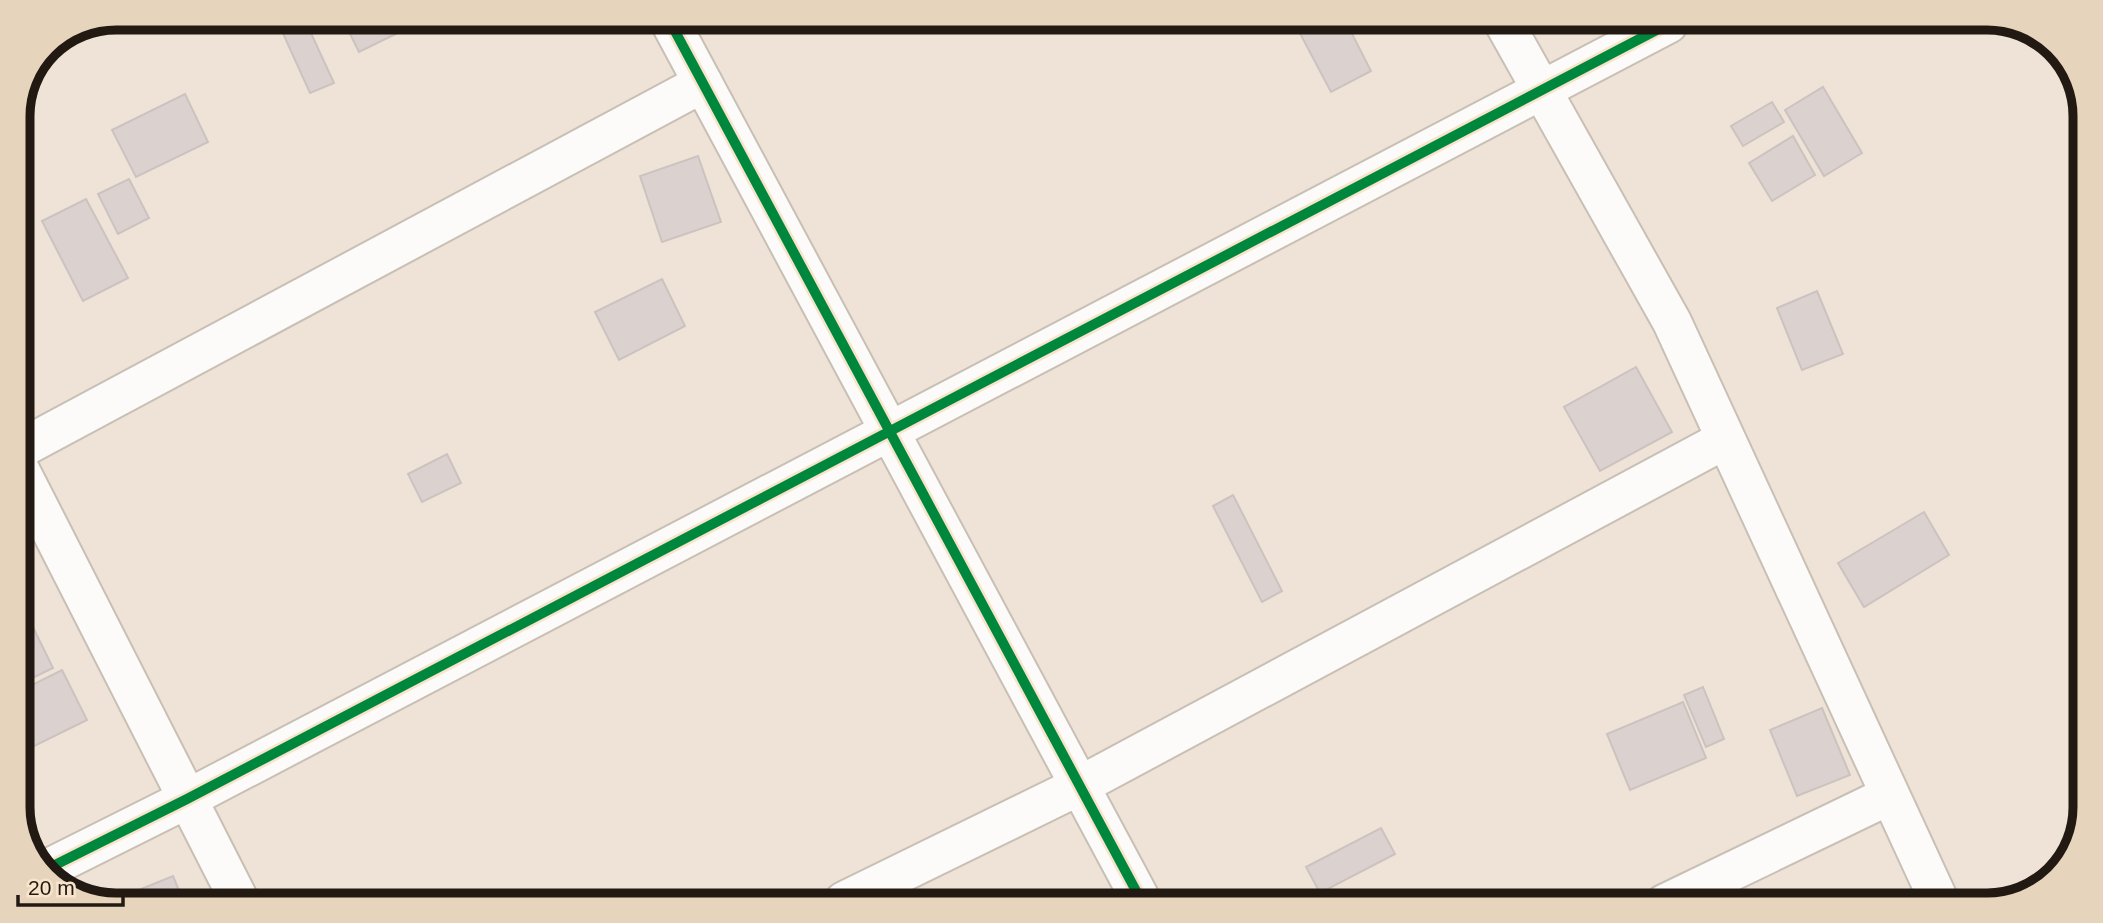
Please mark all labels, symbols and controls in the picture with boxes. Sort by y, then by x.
scale bar [18,864,122,908]
text: 20 m [28,876,75,899]

